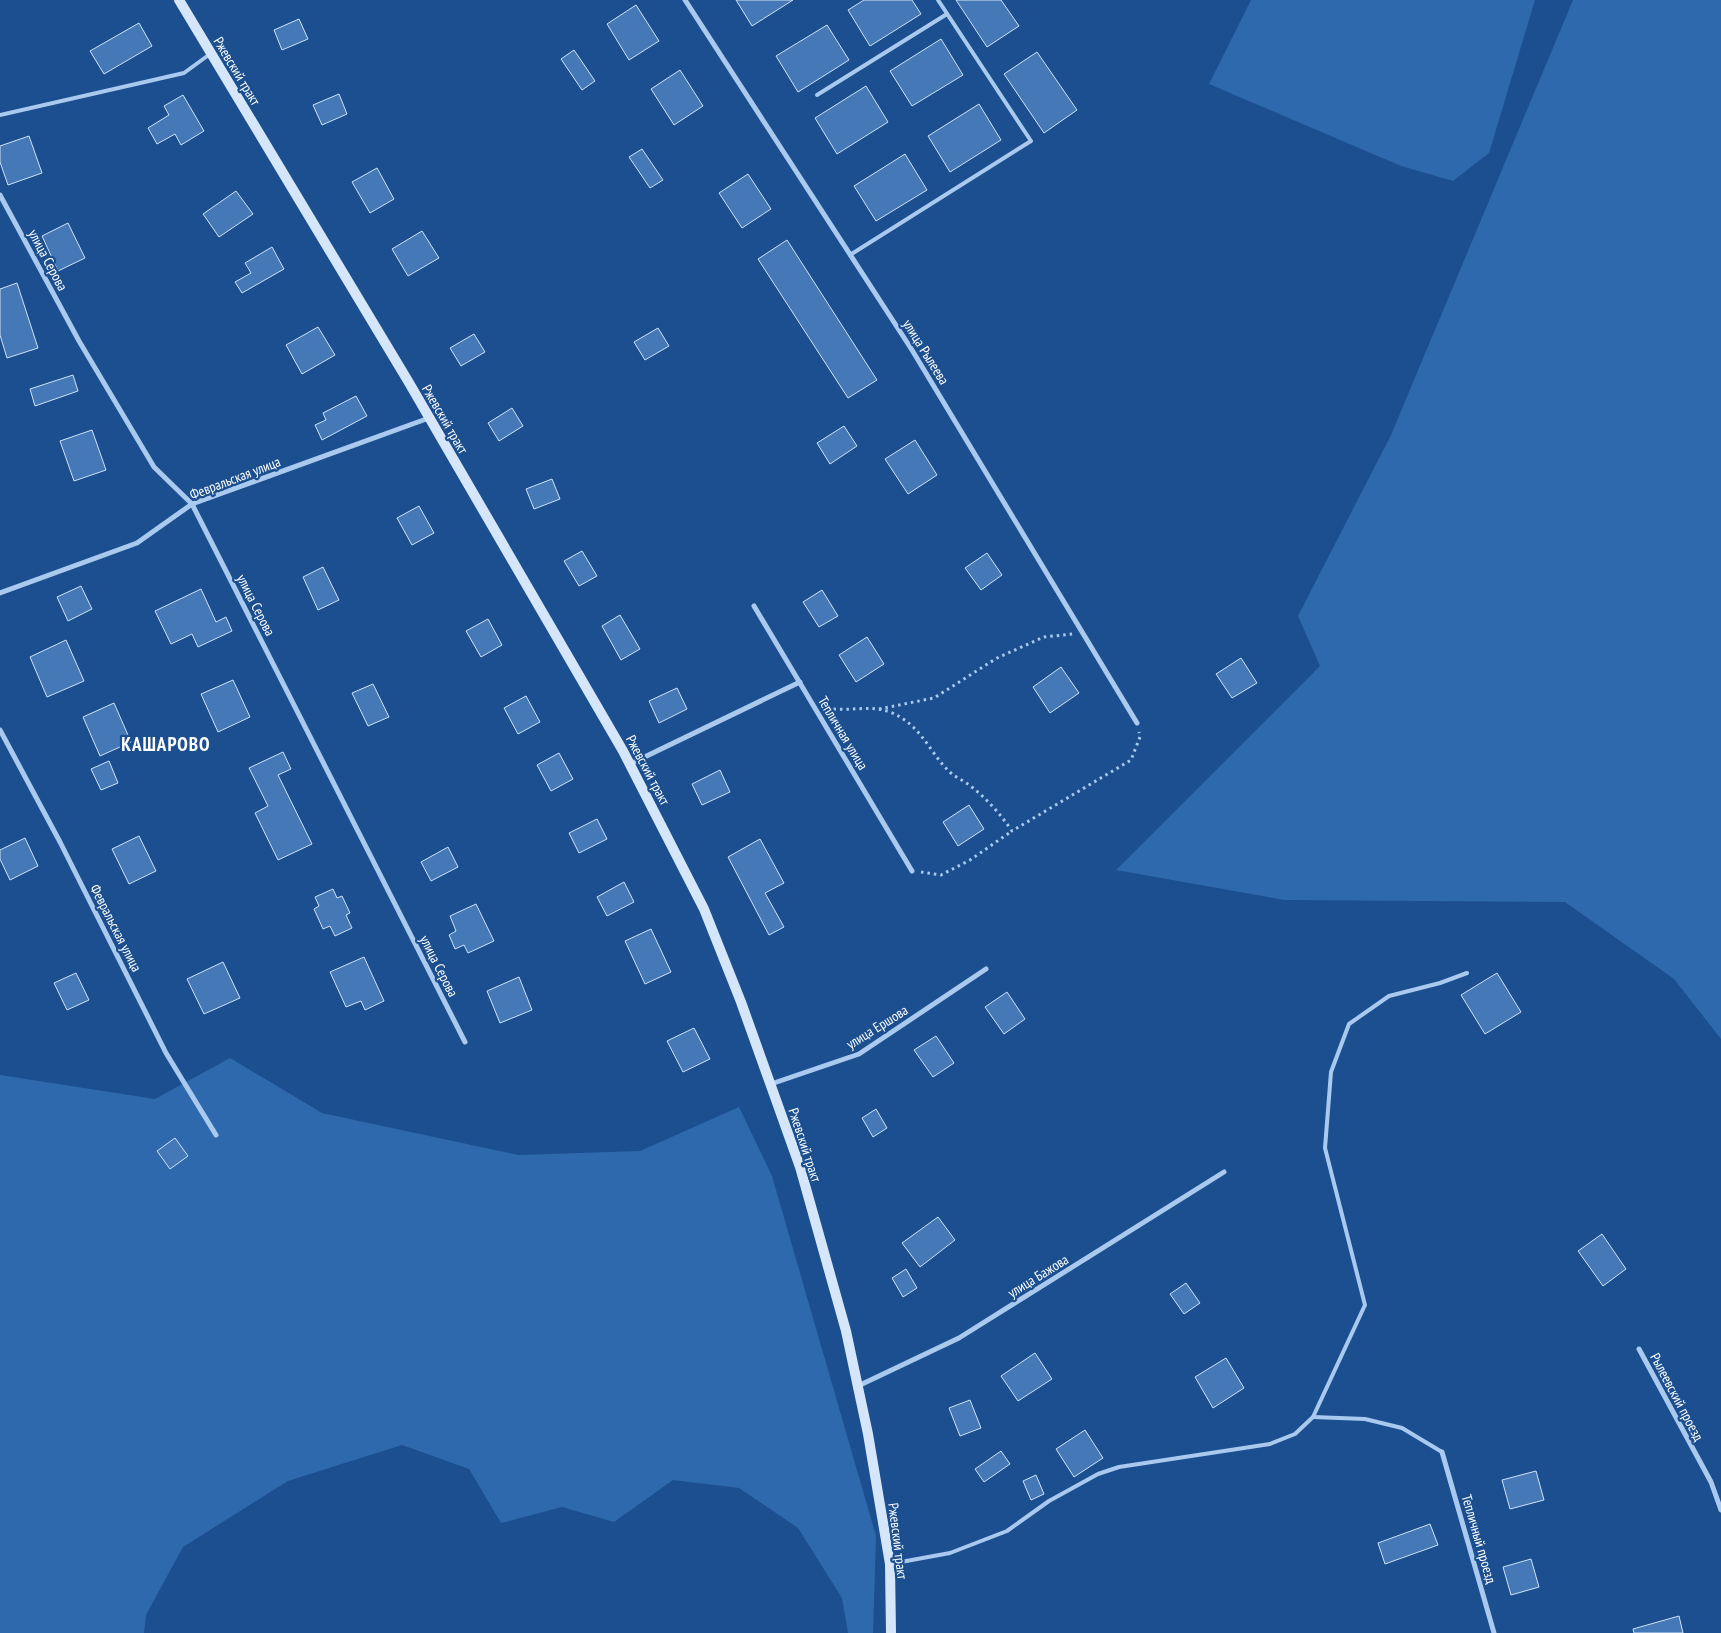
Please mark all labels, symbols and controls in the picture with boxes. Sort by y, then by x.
street label: Ржевский тракт [209,33,265,109]
street label: улица Серова [24,226,72,294]
street label: улица Рылеева [899,316,953,388]
street label: Ржевский тракт [418,381,472,457]
street label: Февральская улица [187,452,283,504]
street label: улица Серова [233,571,279,639]
street label: Тепличная улица [814,693,872,773]
district label: КАШАРОВО [121,732,211,756]
street label: Ржевский тракт [622,732,674,809]
street label: Февральская улица [86,881,146,975]
street label: улица Серова [416,932,462,1000]
street label: улица Ершова [843,1001,911,1053]
street label: Ржевский тракт [785,1106,826,1185]
street label: улица Бажова [1004,1250,1072,1302]
street label: Рылеевский проезд [1646,1350,1708,1444]
street label: Тепличный проезд [1458,1492,1500,1586]
street label: Ржевский тракт [884,1502,912,1581]

